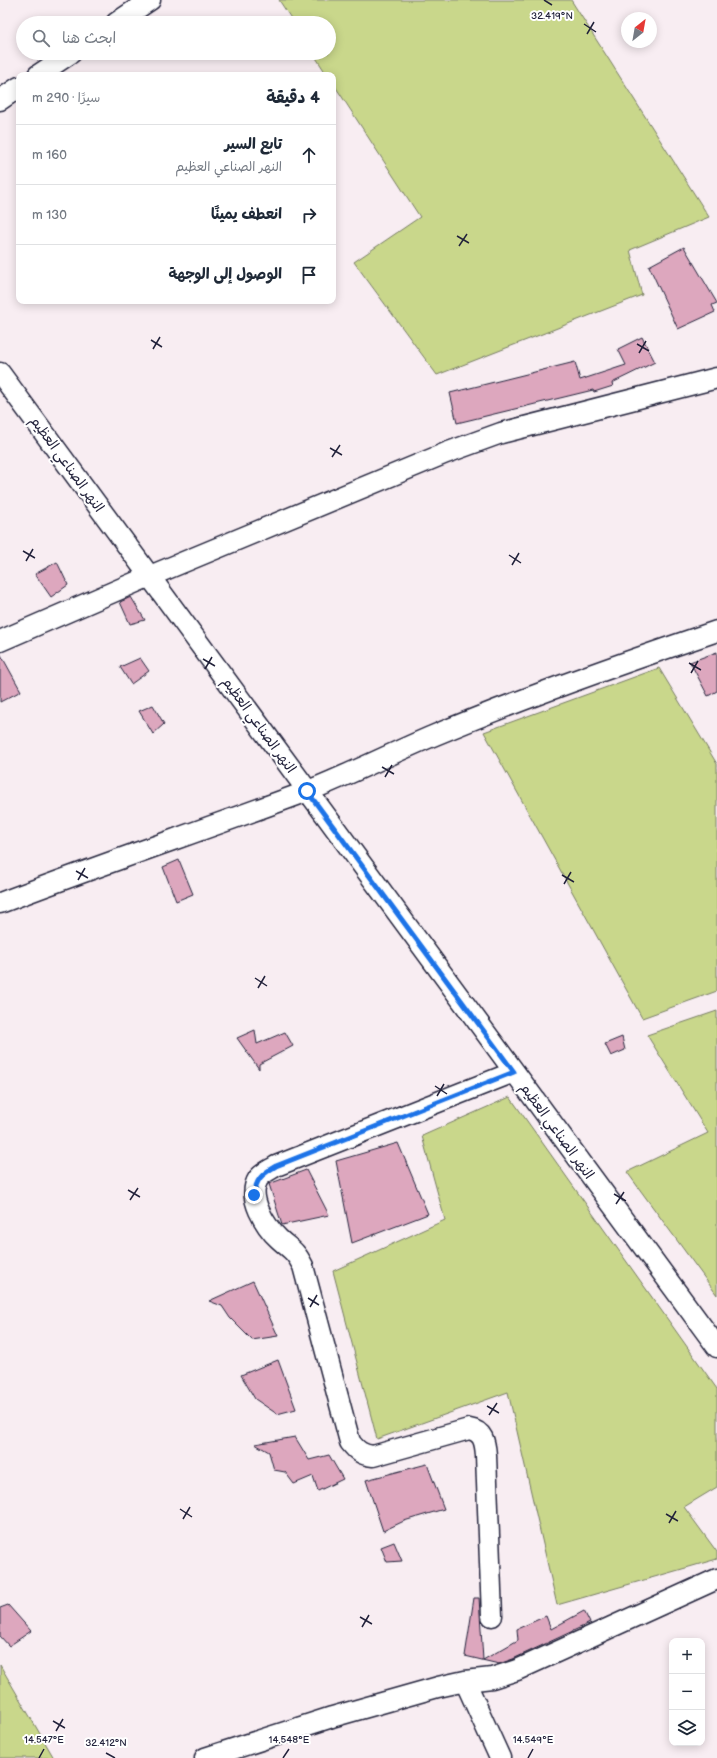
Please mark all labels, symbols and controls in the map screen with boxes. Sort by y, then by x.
text: 32.419°N [531,10,573,22]
north arrow [621,12,657,48]
search box [16,16,336,60]
icon: search [30,27,52,49]
text: ابحث هنا [62,29,116,48]
text: 4 دقيقة [266,88,320,108]
text: سيرًا · 290 m [32,90,100,106]
text: تابع السير [224,135,282,154]
icon: ahead [298,144,320,166]
text: 160 m [32,147,67,163]
text: النهر الصناعي العظيم [175,159,282,175]
icon: right [298,204,320,226]
text: انعطف يمينًا [211,205,282,224]
text: 130 m [32,207,67,223]
icon: arrive [298,264,320,286]
text: الوصول إلى الوجهة [168,265,282,284]
street label: النهر الصناعي العظيم [23,412,108,518]
street label: النهر الصناعي العظيم [215,673,300,779]
route start [298,782,316,800]
street label: النهر الصناعي العظيم [513,1079,598,1185]
route end [245,1186,263,1204]
map controls [669,1638,705,1746]
button: + [669,1638,705,1674]
button: − [669,1674,705,1710]
button: layers [669,1710,705,1746]
text: 14.547°E [24,1734,64,1746]
text: 14.548°E [269,1734,310,1746]
text: 14.549°E [513,1734,554,1746]
text: 32.412°N [85,1737,127,1749]

